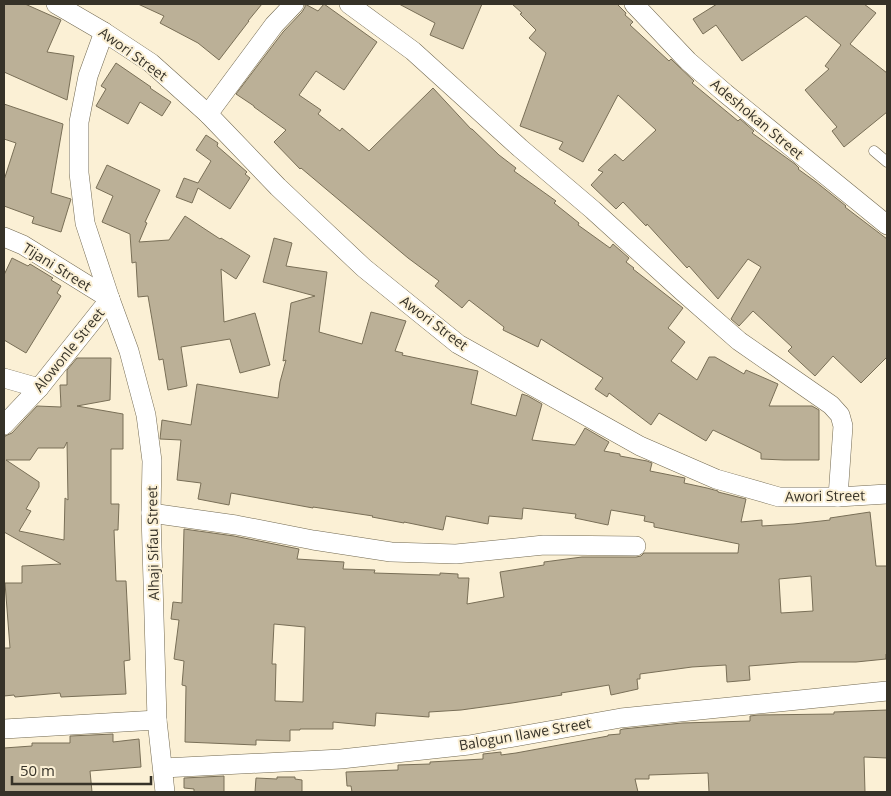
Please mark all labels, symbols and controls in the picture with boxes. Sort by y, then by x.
street label: Awori Street [95,22,171,85]
street label: Adeshokan Street [707,74,808,163]
street label: Tijani Street [19,238,95,295]
street label: Awori Street [397,291,472,354]
street label: Alowonle Street [29,304,108,396]
street label: Awori Street [785,485,865,506]
street label: Alhaji Sifau Street [142,486,163,600]
street label: Balogun Ilawe Street [457,713,592,754]
scale bar [12,754,151,786]
text: 50 m [20,760,55,780]

